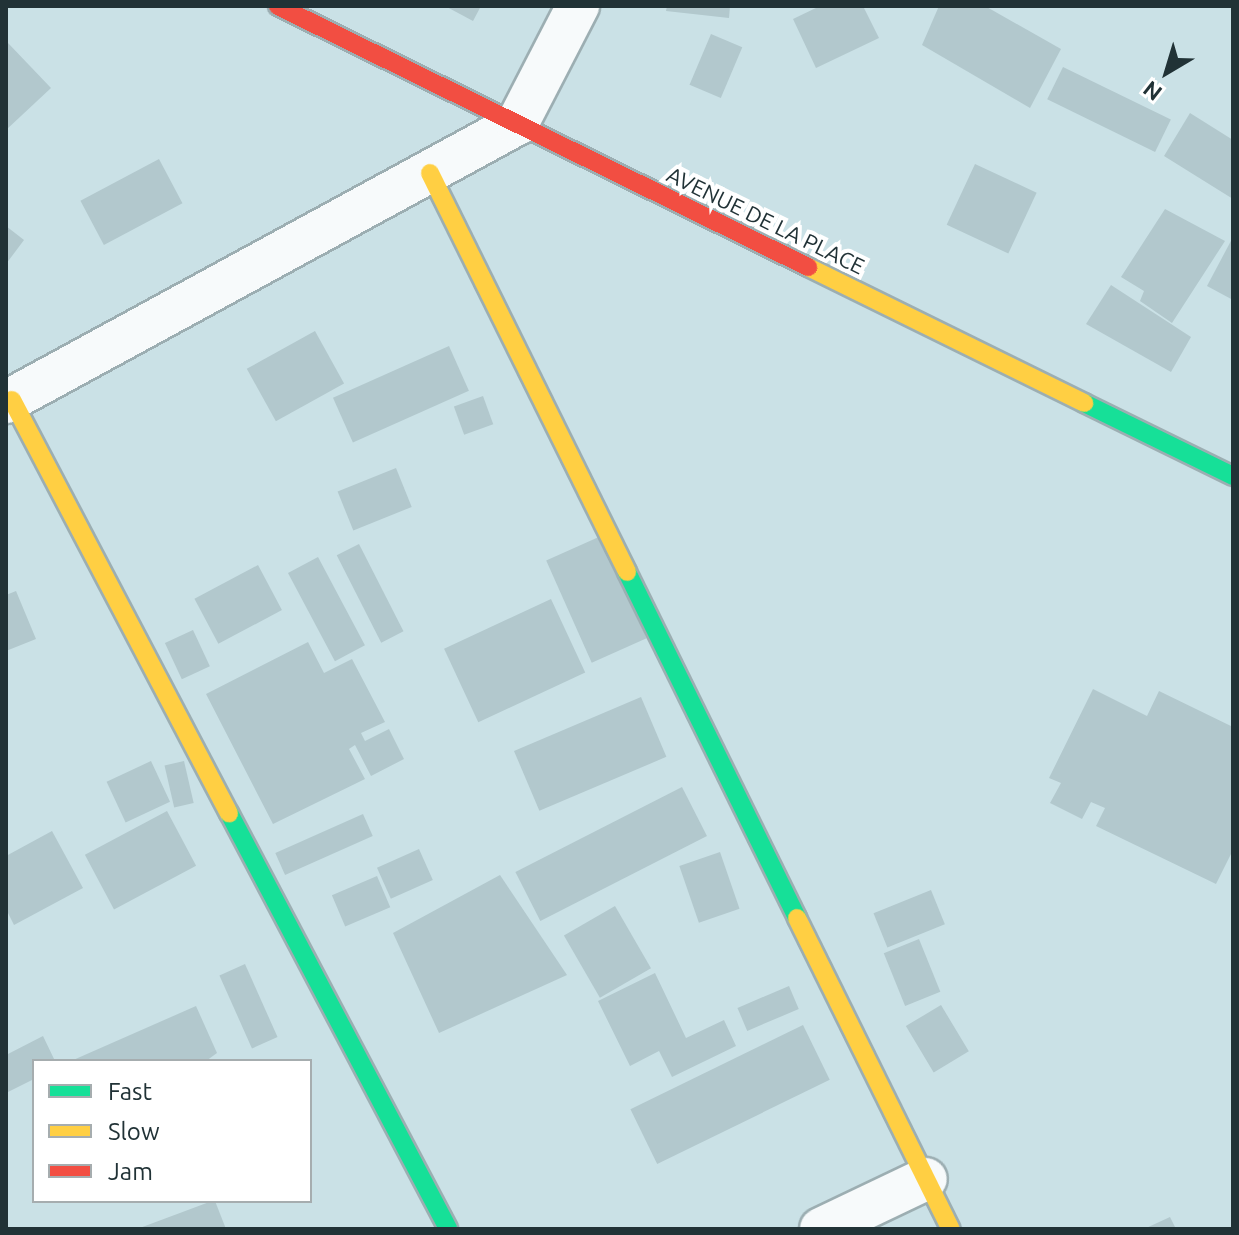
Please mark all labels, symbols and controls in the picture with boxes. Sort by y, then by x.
north arrow [1127,32,1207,112]
text: N [1138,76,1166,106]
street label: AVENUE DE LA PLACE [663,161,869,279]
legend [32,1059,312,1203]
text: Fast [108,1078,152,1105]
text: Slow [108,1118,160,1145]
text: Jam [108,1158,153,1185]

